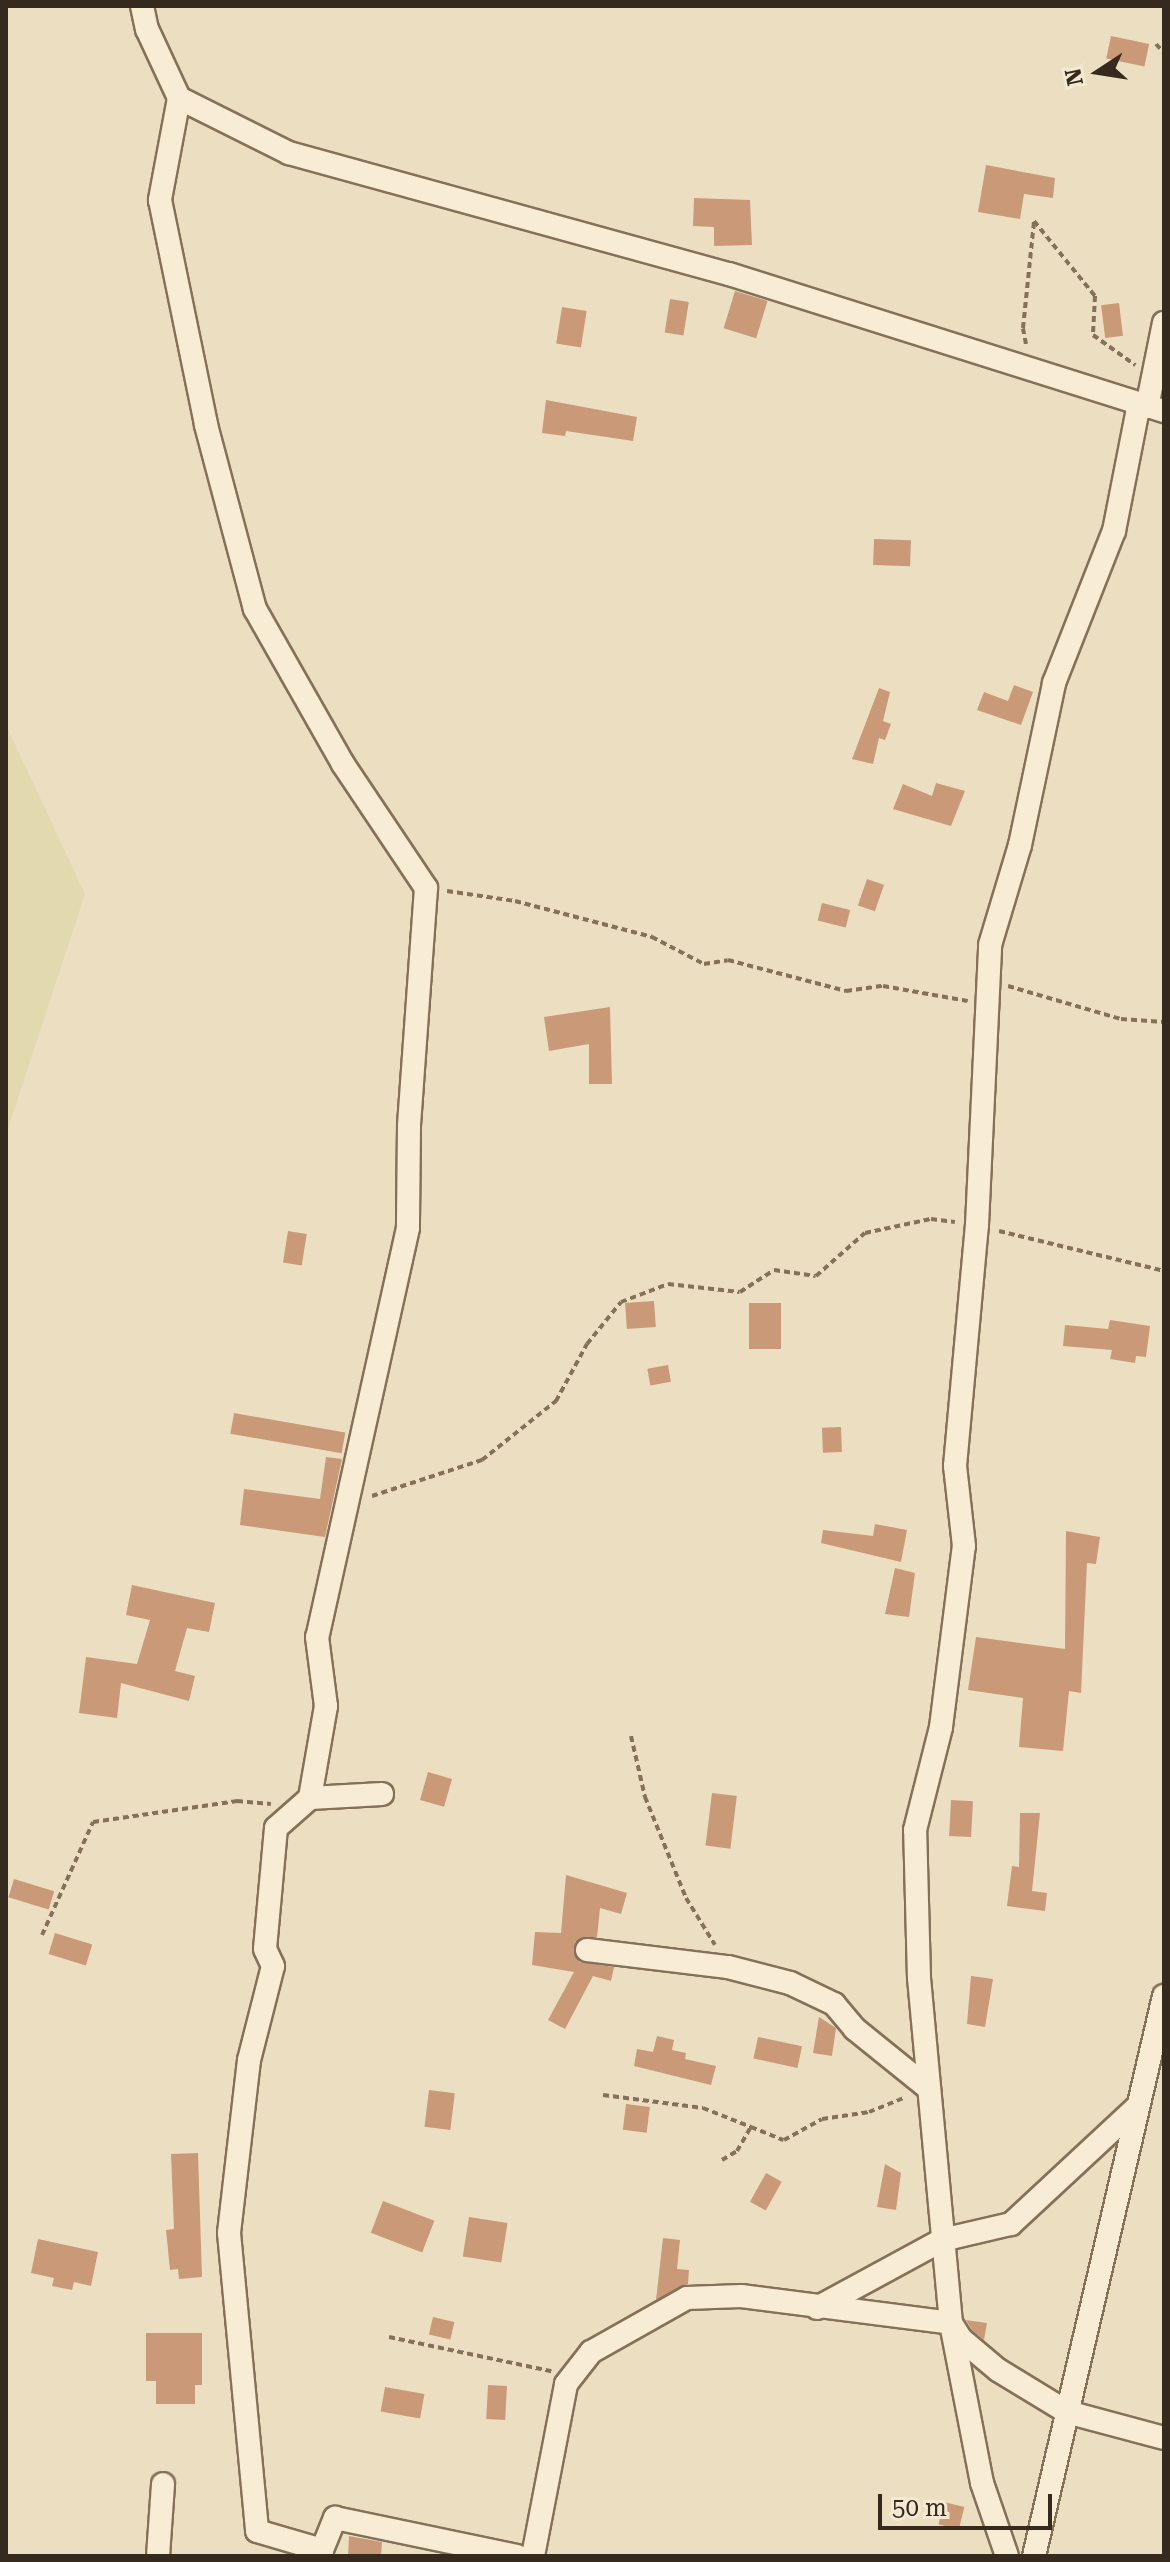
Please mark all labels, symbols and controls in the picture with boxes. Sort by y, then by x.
north arrow [1058,32,1138,112]
text: N [1060,66,1088,88]
scale bar [882,2478,1056,2528]
text: 50 m [892,2494,947,2522]

